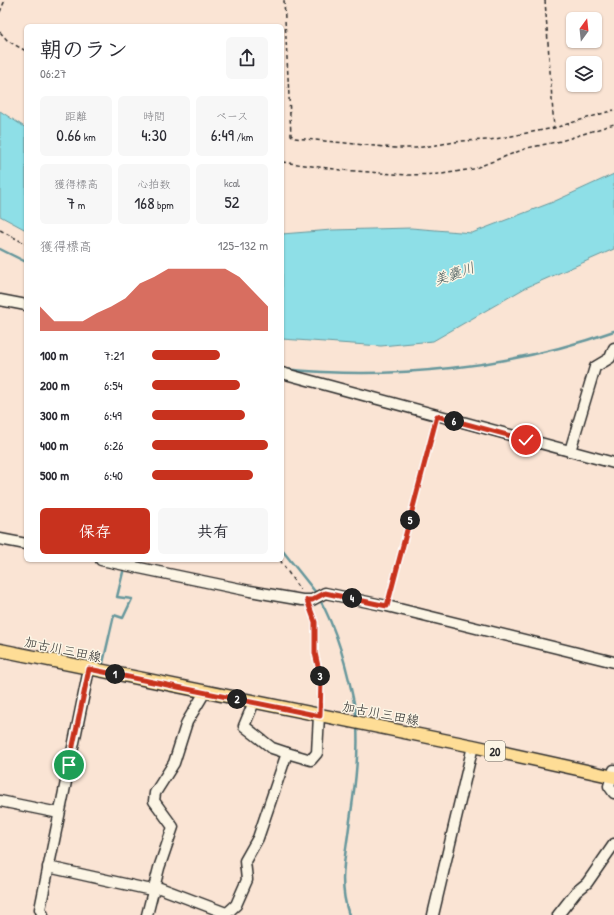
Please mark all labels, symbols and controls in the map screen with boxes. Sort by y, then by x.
north arrow [566,12,602,48]
map controls [566,12,602,92]
text: 朝のラン [40,34,128,64]
button: share [226,37,268,79]
button: layers [566,56,602,92]
text: 06:27 [40,64,67,82]
text: 距離 [65,109,87,123]
text: 時間 [143,109,165,123]
text: ペース [216,109,248,123]
text: 0.66 [56,123,81,146]
text: 4:30 [141,123,167,146]
text: 6:49 [211,123,234,146]
text: km [81,130,96,144]
text: /km [234,130,253,144]
text: kcal [224,176,240,190]
text: 獲得標高 [54,177,98,191]
text: 心拍数 [138,177,171,191]
text: 52 [224,190,240,213]
text: 7 [67,191,75,214]
text: 168 [134,191,155,214]
text: m [75,198,85,212]
text: bpm [155,198,174,212]
text: 125–132 m [218,236,268,254]
text: 獲得標高 [40,237,92,255]
water label: 美嚢川 [431,257,477,289]
text: 100 m [40,346,68,364]
text: 7:21 [104,346,124,364]
text: 200 m [40,376,70,394]
text: 6:54 [104,376,123,394]
text: 300 m [40,406,69,424]
text: 6:49 [104,406,122,424]
pin: 6 [444,411,464,431]
text: 6 [452,414,456,428]
pin [509,423,543,457]
icon: check [515,429,537,451]
text: 400 m [40,436,68,454]
text: 6:26 [104,436,123,454]
text: 500 m [40,466,69,484]
text: 6:40 [104,466,123,484]
button: 保存 [40,508,150,554]
button: 共有 [158,508,268,554]
pin: 5 [400,510,420,530]
text: 5 [408,513,412,527]
pin: 4 [342,588,362,608]
text: 4 [350,591,354,605]
street label: 加古川三田線 [23,632,104,666]
pin: 1 [105,664,125,684]
pin: 3 [310,666,330,686]
text: 1 [113,667,117,681]
text: 3 [318,669,322,683]
pin: 2 [227,689,247,709]
text: 2 [234,692,240,706]
street label: 加古川三田線 [341,697,422,729]
road number: 20 [485,741,505,761]
pin [52,748,86,782]
icon: arrive [58,754,80,776]

